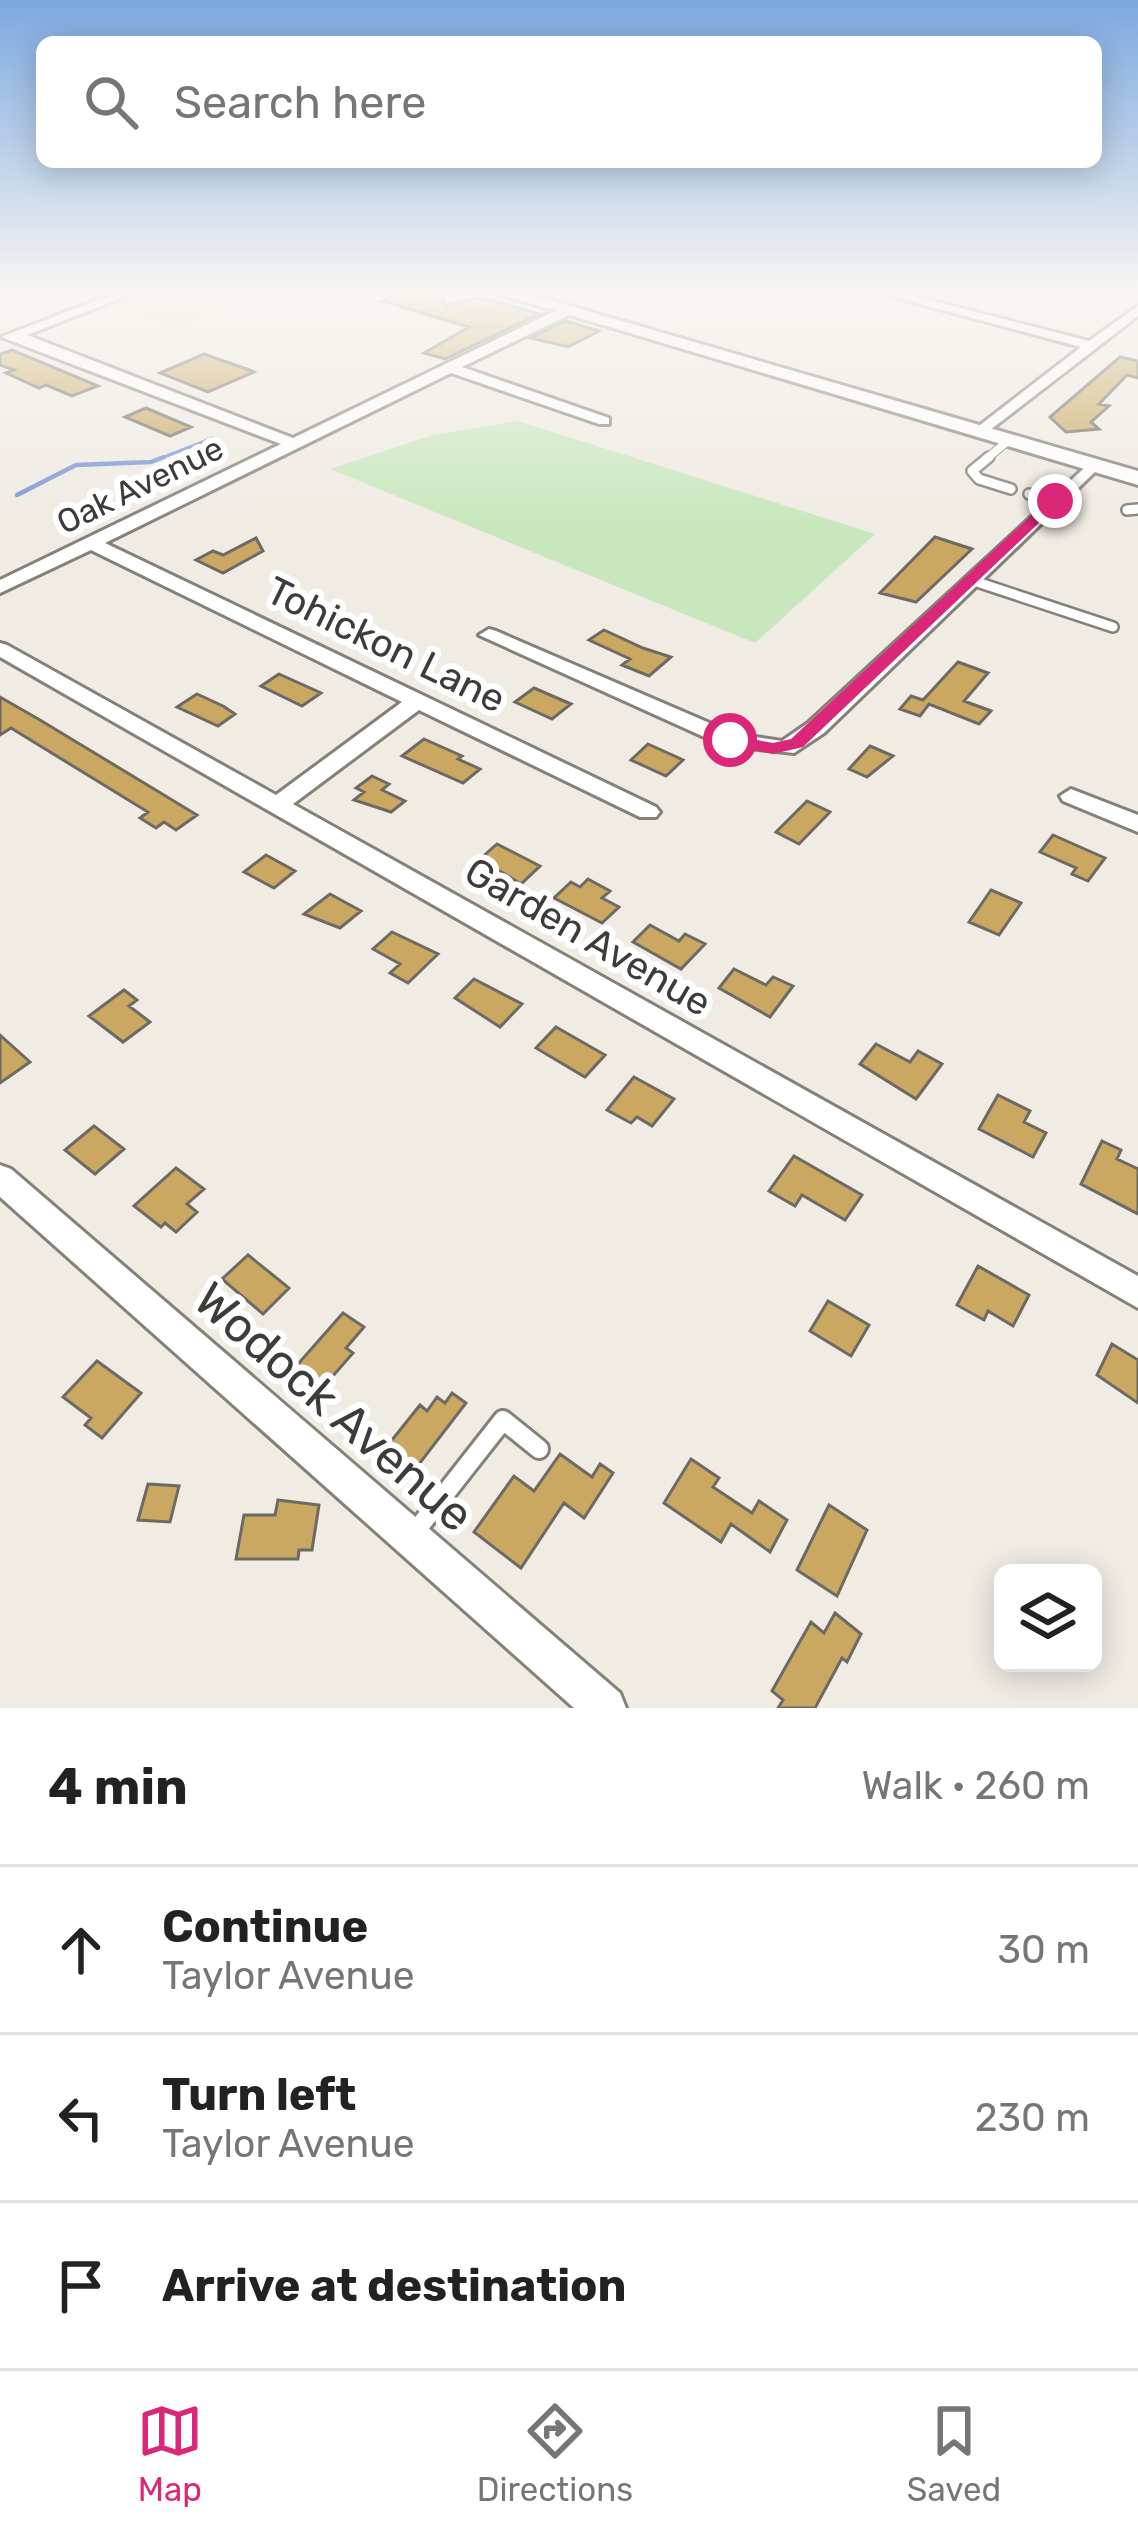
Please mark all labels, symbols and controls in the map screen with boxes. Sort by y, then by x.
search box [36,36,1102,168]
icon: search [78,69,144,135]
text: Search here [174,76,426,129]
street label: Oak Avenue [51,428,229,542]
route end [1028,474,1082,528]
street label: Tohickon Lane [259,567,513,723]
route start [703,713,757,767]
street label: Garden Avenue [457,848,719,1026]
street label: Wodock Avenue [183,1271,485,1543]
map controls [994,1564,1102,1672]
button: layers [994,1564,1102,1672]
text: 4 min [48,1756,188,1817]
text: Walk · 260 m [861,1763,1090,1809]
text: Continue [162,1900,368,1953]
icon: ahead [48,1917,114,1983]
text: 30 m [998,1927,1090,1973]
text: Taylor Avenue [162,1953,415,1999]
text: Turn left [162,2068,356,2121]
icon: left [48,2085,114,2151]
text: 230 m [975,2095,1090,2141]
text: Taylor Avenue [162,2121,415,2167]
icon: arrive [48,2253,114,2319]
text: Arrive at destination [162,2259,627,2312]
tab: Map [137,2398,203,2509]
tab: Directions [477,2398,633,2509]
tab: Saved [907,2398,1001,2509]

